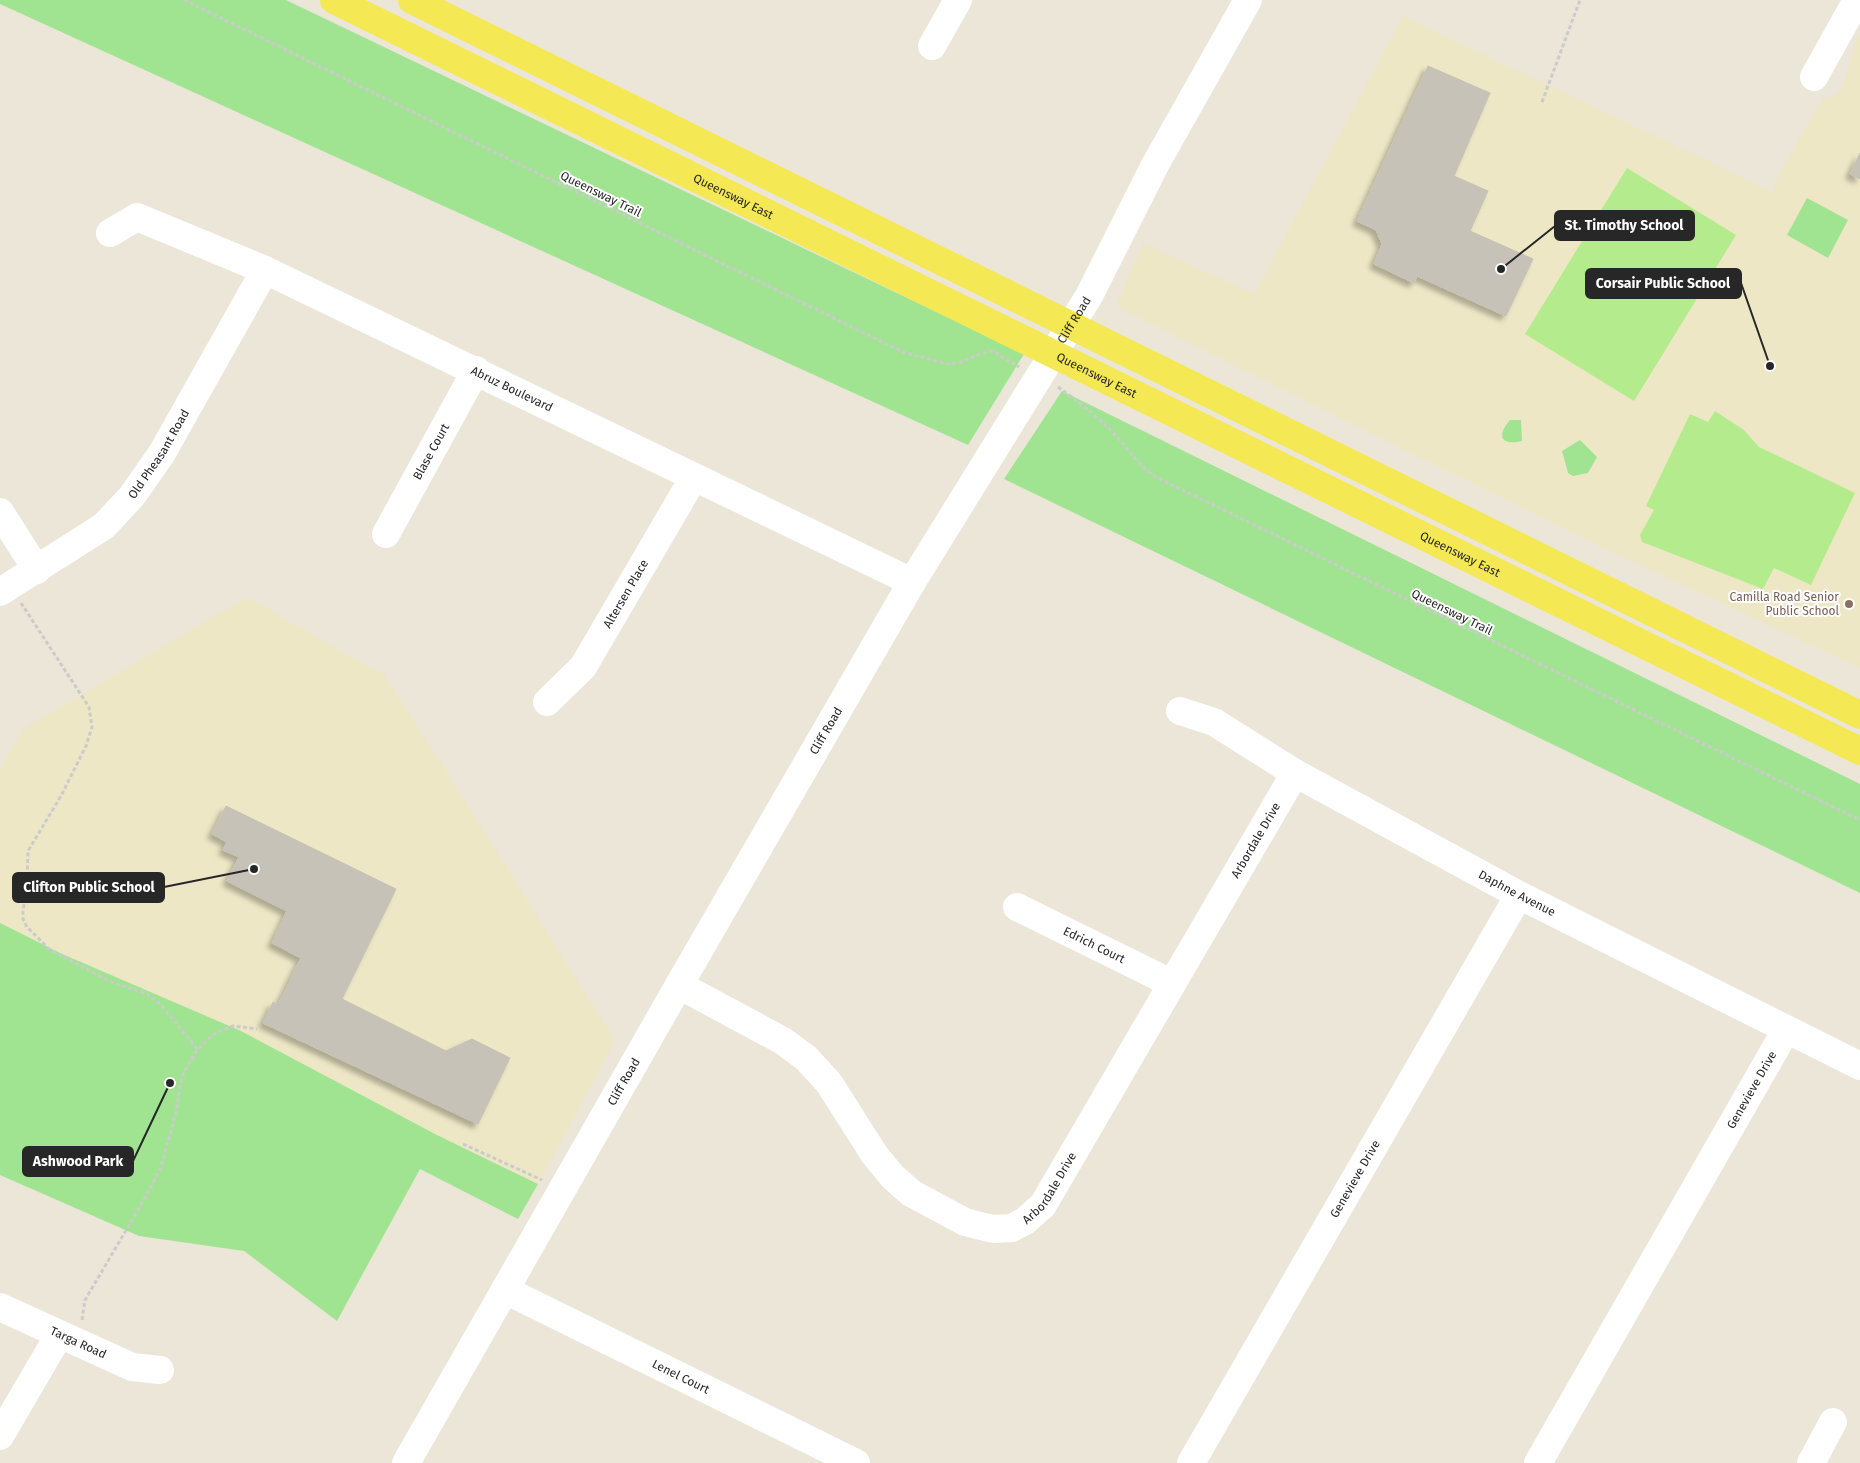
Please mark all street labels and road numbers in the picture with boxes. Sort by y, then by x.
street label: Queensway Trail [558,168,644,220]
street label: Queensway East [691,171,776,222]
street label: Cliff Road [1054,294,1094,346]
street label: Queensway East [1054,350,1140,401]
street label: Abruz Boulevard [469,363,555,415]
street label: Old Pheasant Road [125,407,192,501]
street label: Blase Court [410,420,453,482]
street label: Queensway East [1418,529,1503,580]
street label: Altersen Place [600,557,651,631]
street label: Queensway Trail [1409,586,1495,638]
street label: Cliff Road [807,705,845,757]
street label: Arbordale Drive [1228,800,1283,880]
street label: Daphne Avenue [1476,867,1558,919]
street label: Edrich Court [1061,924,1128,966]
street label: Genevieve Drive [1724,1049,1779,1131]
street label: Cliff Road [605,1056,643,1108]
street label: Genevieve Drive [1327,1138,1383,1220]
street label: Arbordale Drive [1020,1150,1079,1227]
street label: Targa Road [48,1324,109,1361]
street label: Lenel Court [650,1357,712,1397]

